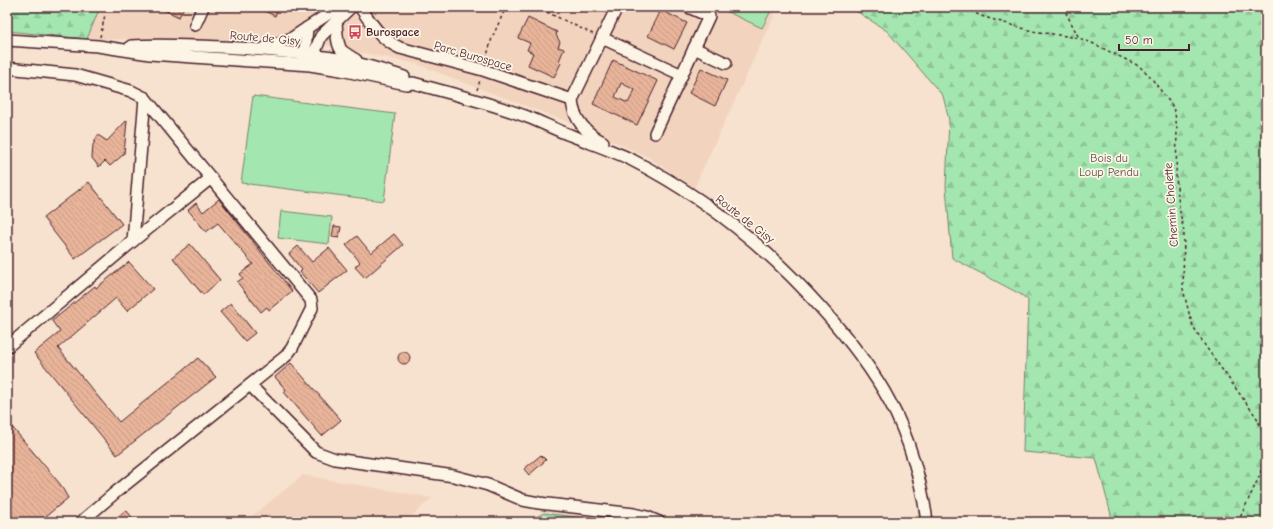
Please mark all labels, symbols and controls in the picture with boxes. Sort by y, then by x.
bus stop icon: Burospace [347,24,363,40]
place label: Burospace [366,25,420,39]
scale bar [1119,26,1189,52]
street label: Route de Gisy [229,28,301,48]
text: 50 m [1125,33,1153,47]
street label: Parc Burospace [432,38,514,74]
park label: Bois du Loup Pendu [1079,151,1139,179]
street label: Chemin Cholette [1161,162,1181,248]
street label: Route de Gisy [713,192,778,247]

